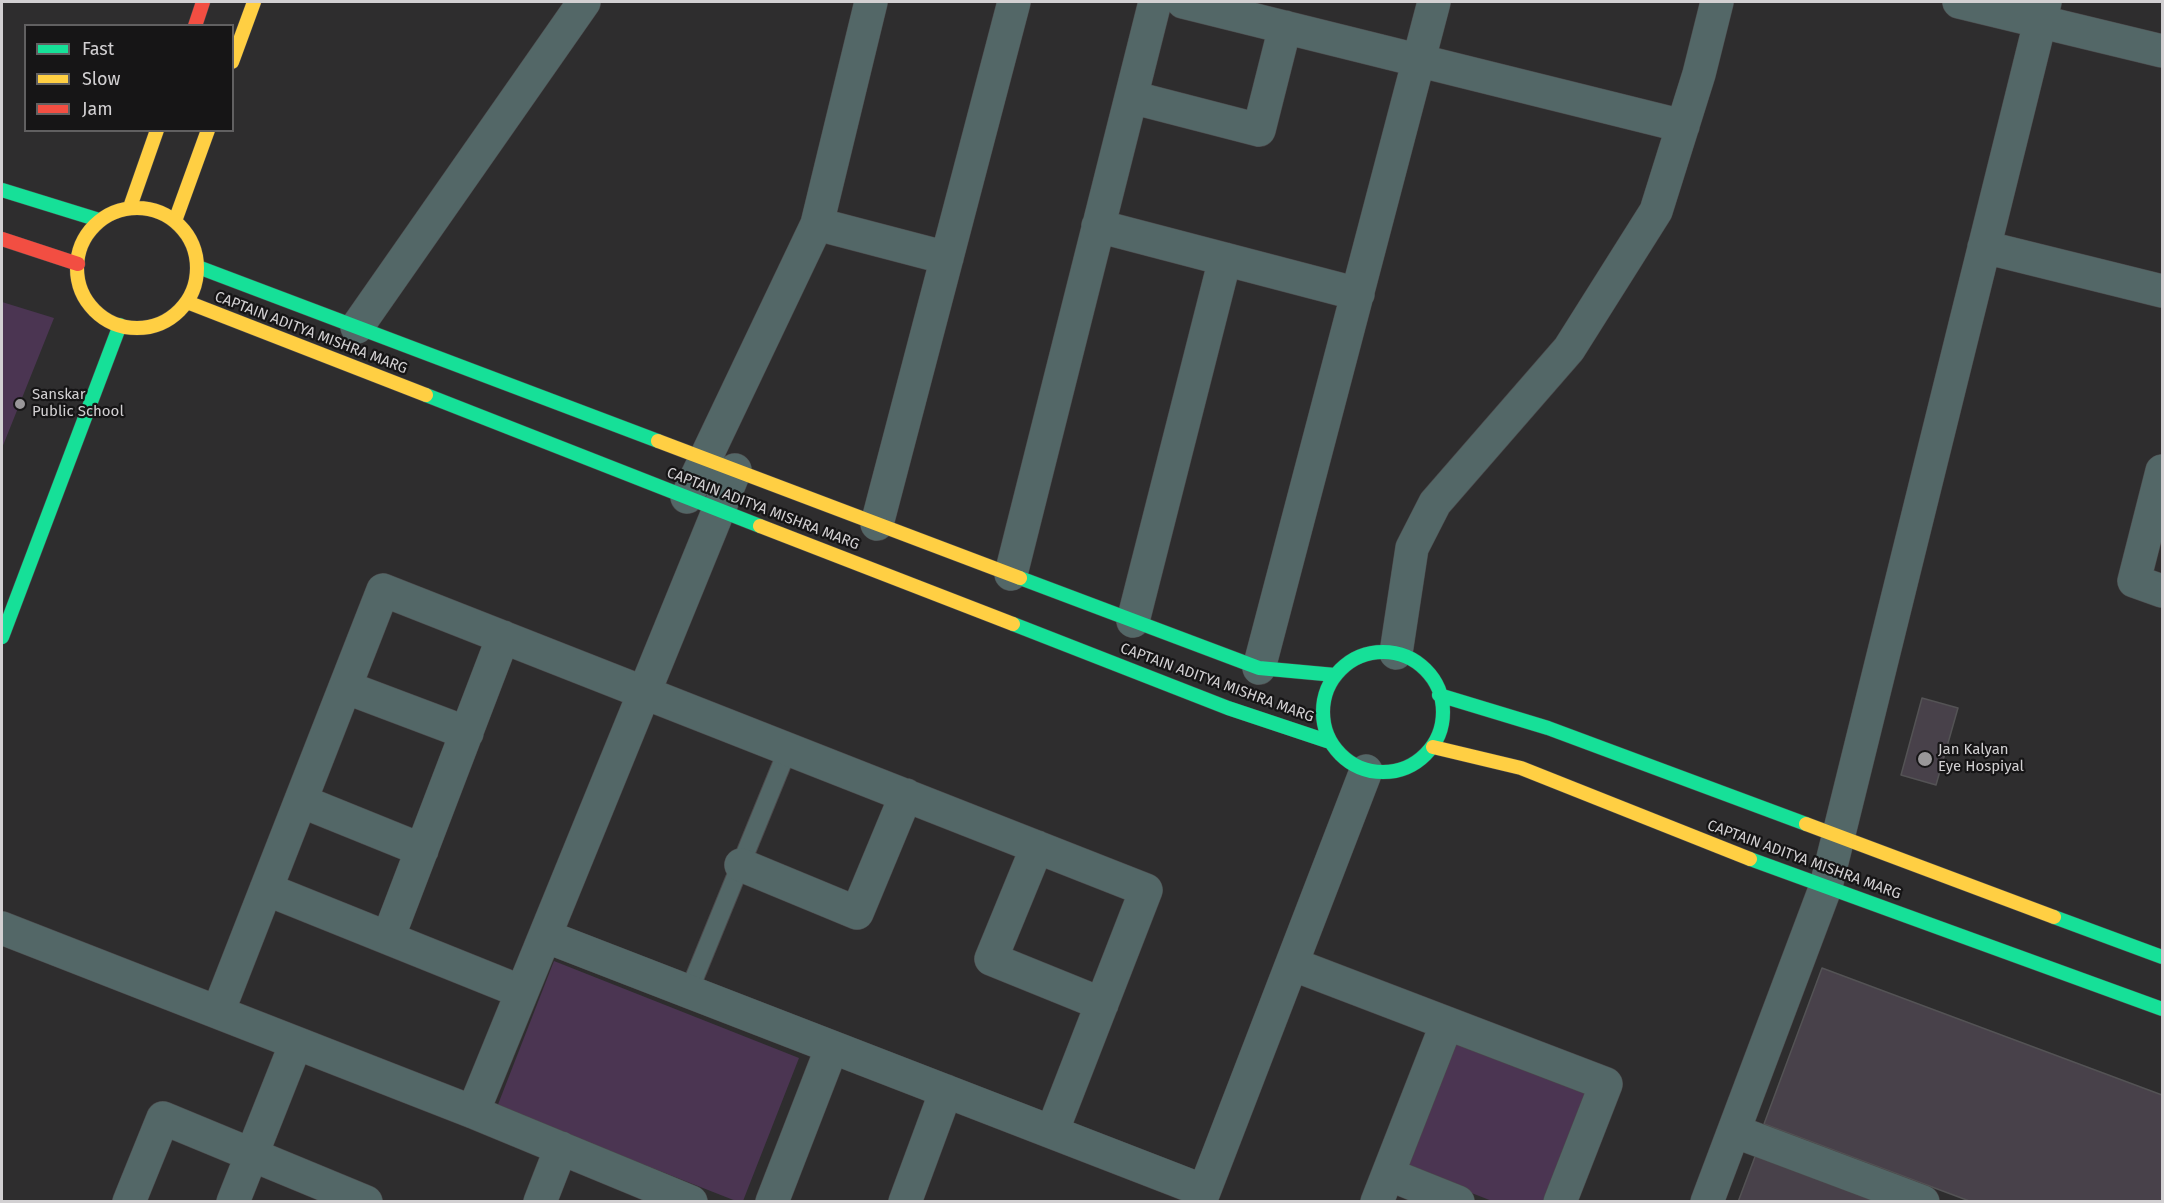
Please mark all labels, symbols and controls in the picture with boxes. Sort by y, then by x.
legend [24,24,234,132]
text: Fast [82,38,114,60]
text: Slow [82,68,120,90]
text: Jam [82,98,113,120]
street label: CAPTAIN ADITYA MISHRA MARG [212,288,410,378]
place label: Sanskar Public School [32,386,124,421]
marker: Sanskar Public School [13,397,27,411]
street label: CAPTAIN ADITYA MISHRA MARG [664,464,862,554]
street label: CAPTAIN ADITYA MISHRA MARG [1118,640,1316,726]
place label: Jan Kalyan Eye Hospiyal [1938,741,2024,776]
marker: Jan Kalyan Eye Hospiyal [1916,750,1934,768]
street label: CAPTAIN ADITYA MISHRA MARG [1705,817,1903,903]

